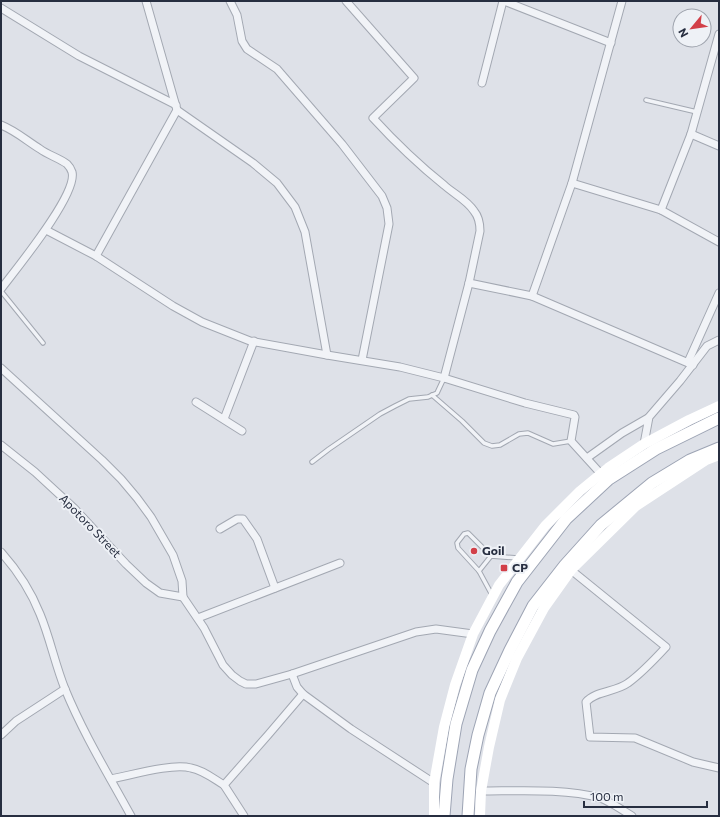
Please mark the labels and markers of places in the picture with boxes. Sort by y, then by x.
place label: Goil [482,543,505,557]
marker: Goil [469,546,479,556]
place label: CP [512,560,528,574]
marker: CP [499,563,509,573]

